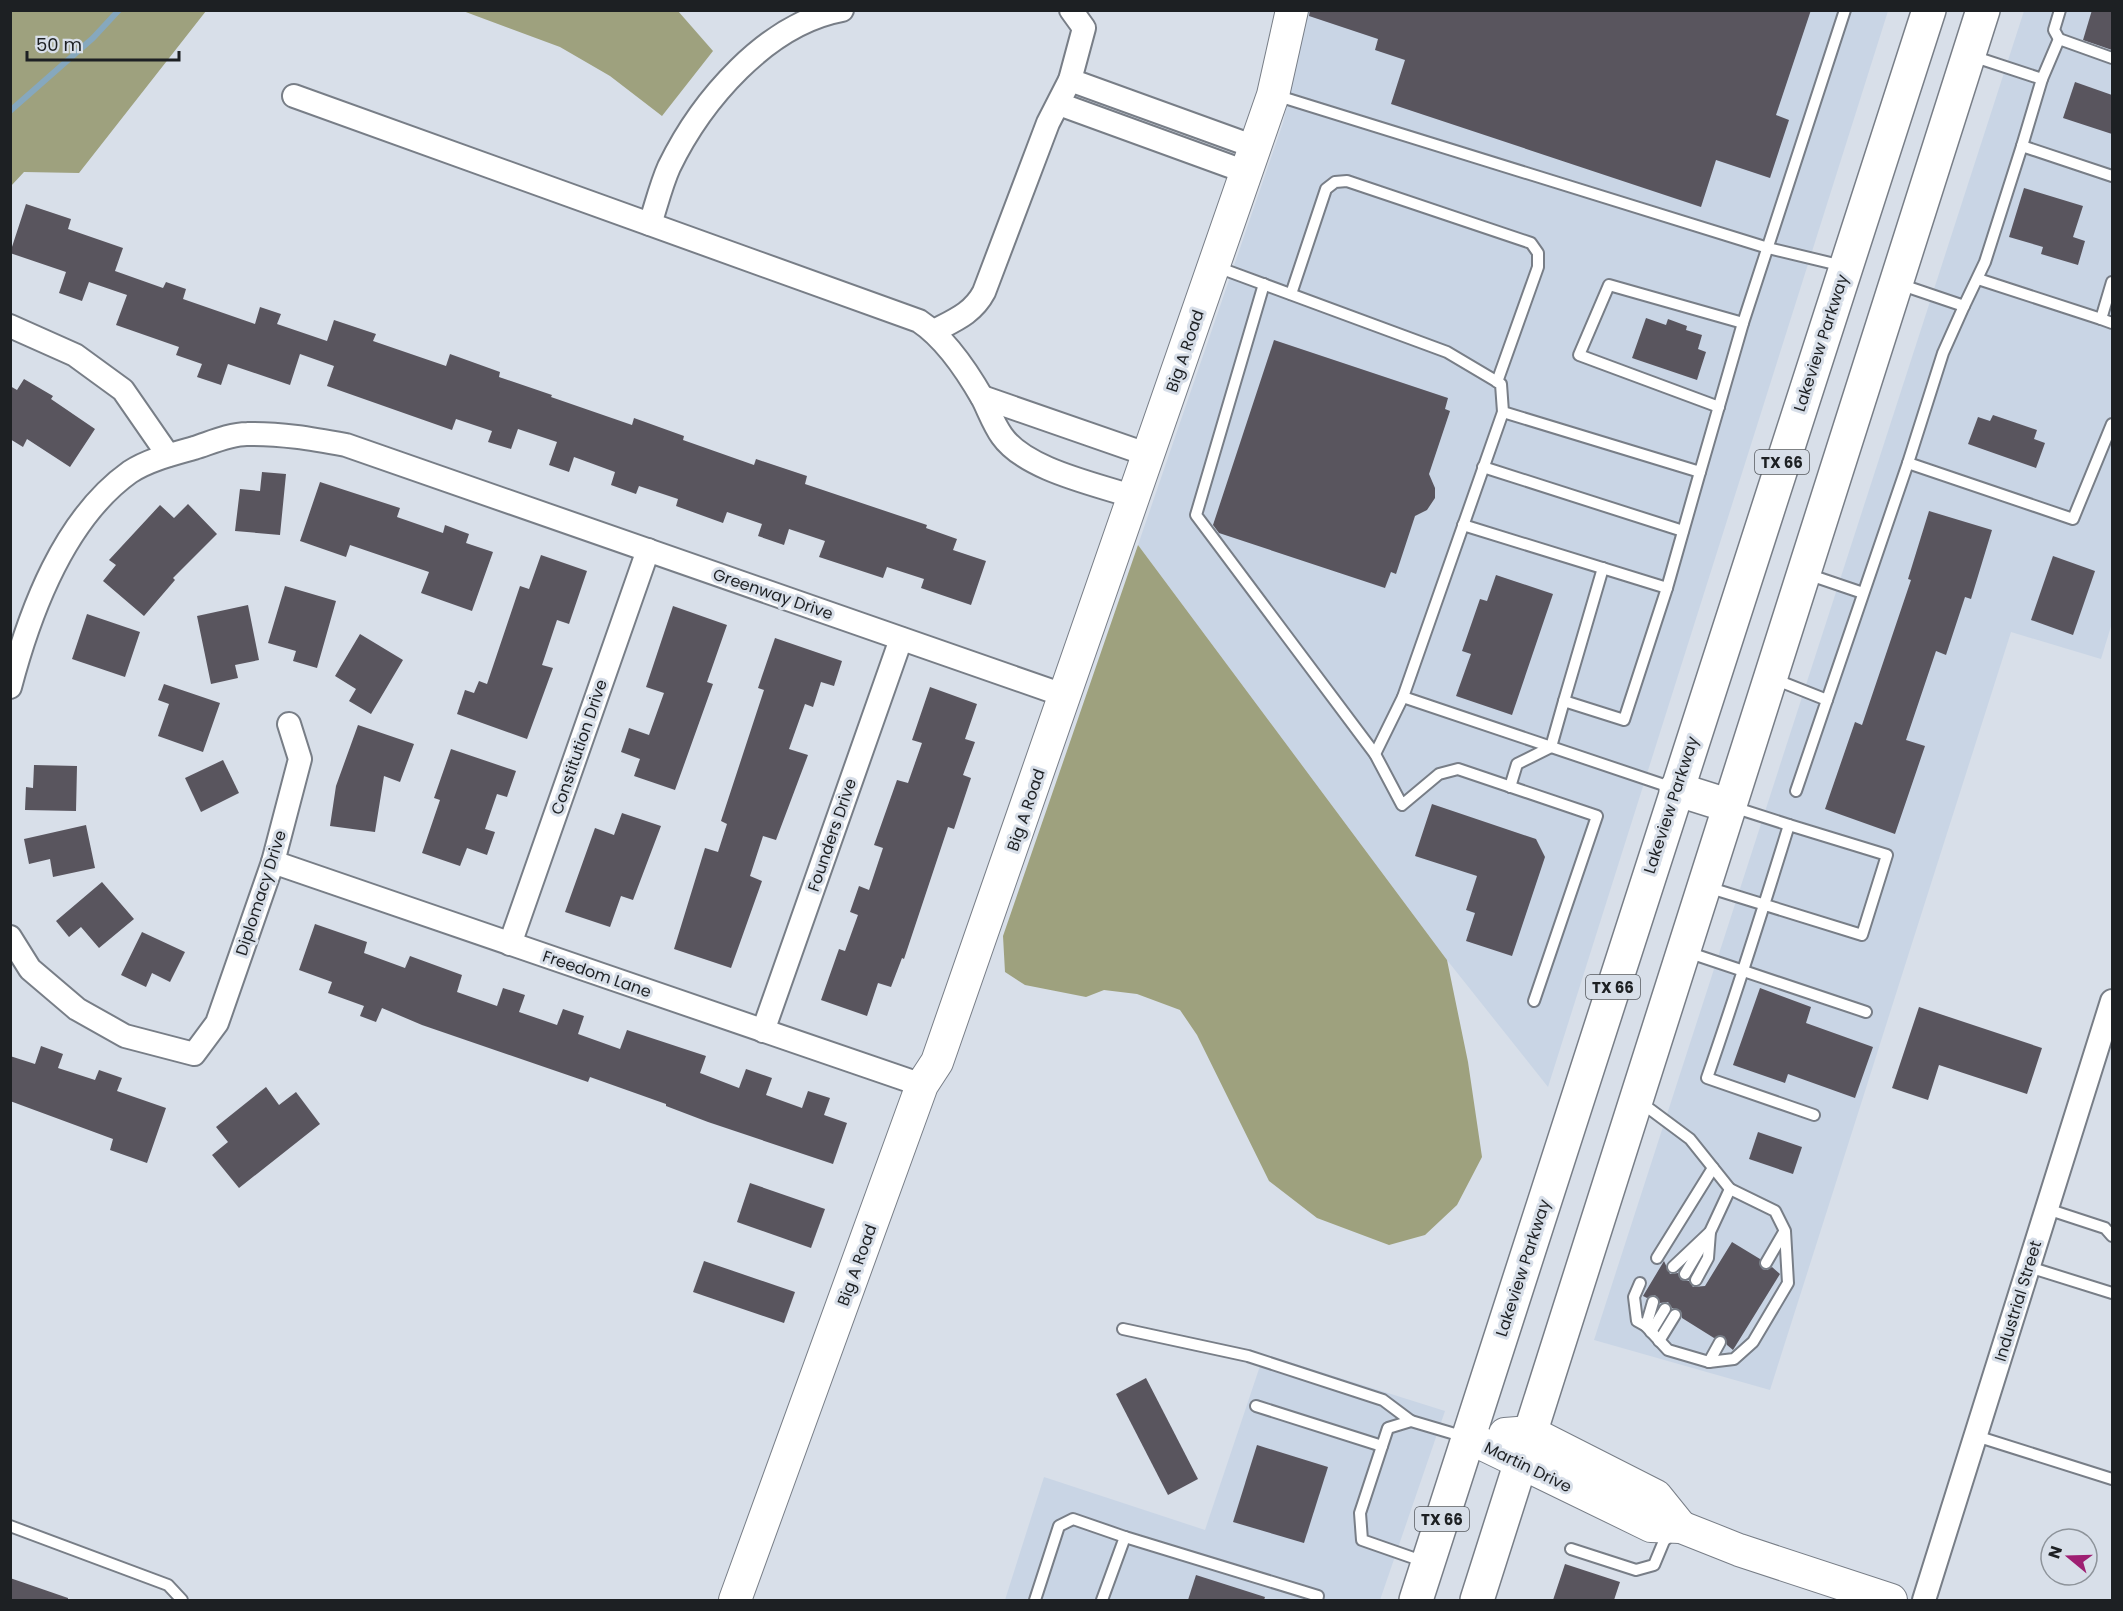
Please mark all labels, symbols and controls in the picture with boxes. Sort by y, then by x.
scale bar [27,24,178,62]
text: 50 m [36,32,82,57]
street label: Lakeview Parkway [1788,271,1854,415]
street label: Big A Road [1160,307,1210,395]
road number: TX 66 [1755,450,1809,474]
street label: Greenway Drive [710,563,836,625]
street label: Constitution Drive [545,676,613,818]
street label: Lakeview Parkway [1638,733,1704,877]
street label: Big A Road [1001,766,1051,854]
street label: Founders Drive [802,775,862,895]
street label: Diplomacy Drive [230,827,292,959]
street label: Freedom Lane [540,945,655,1003]
road number: TX 66 [1586,975,1640,999]
street label: Lakeview Parkway [1490,1196,1556,1340]
street label: Big A Road [832,1221,882,1309]
street label: Industrial Street [1989,1238,2047,1364]
street label: Martin Drive [1480,1436,1576,1498]
road number: TX 66 [1415,1507,1469,1531]
north arrow [2039,1527,2099,1587]
text: N [2042,1543,2068,1562]

